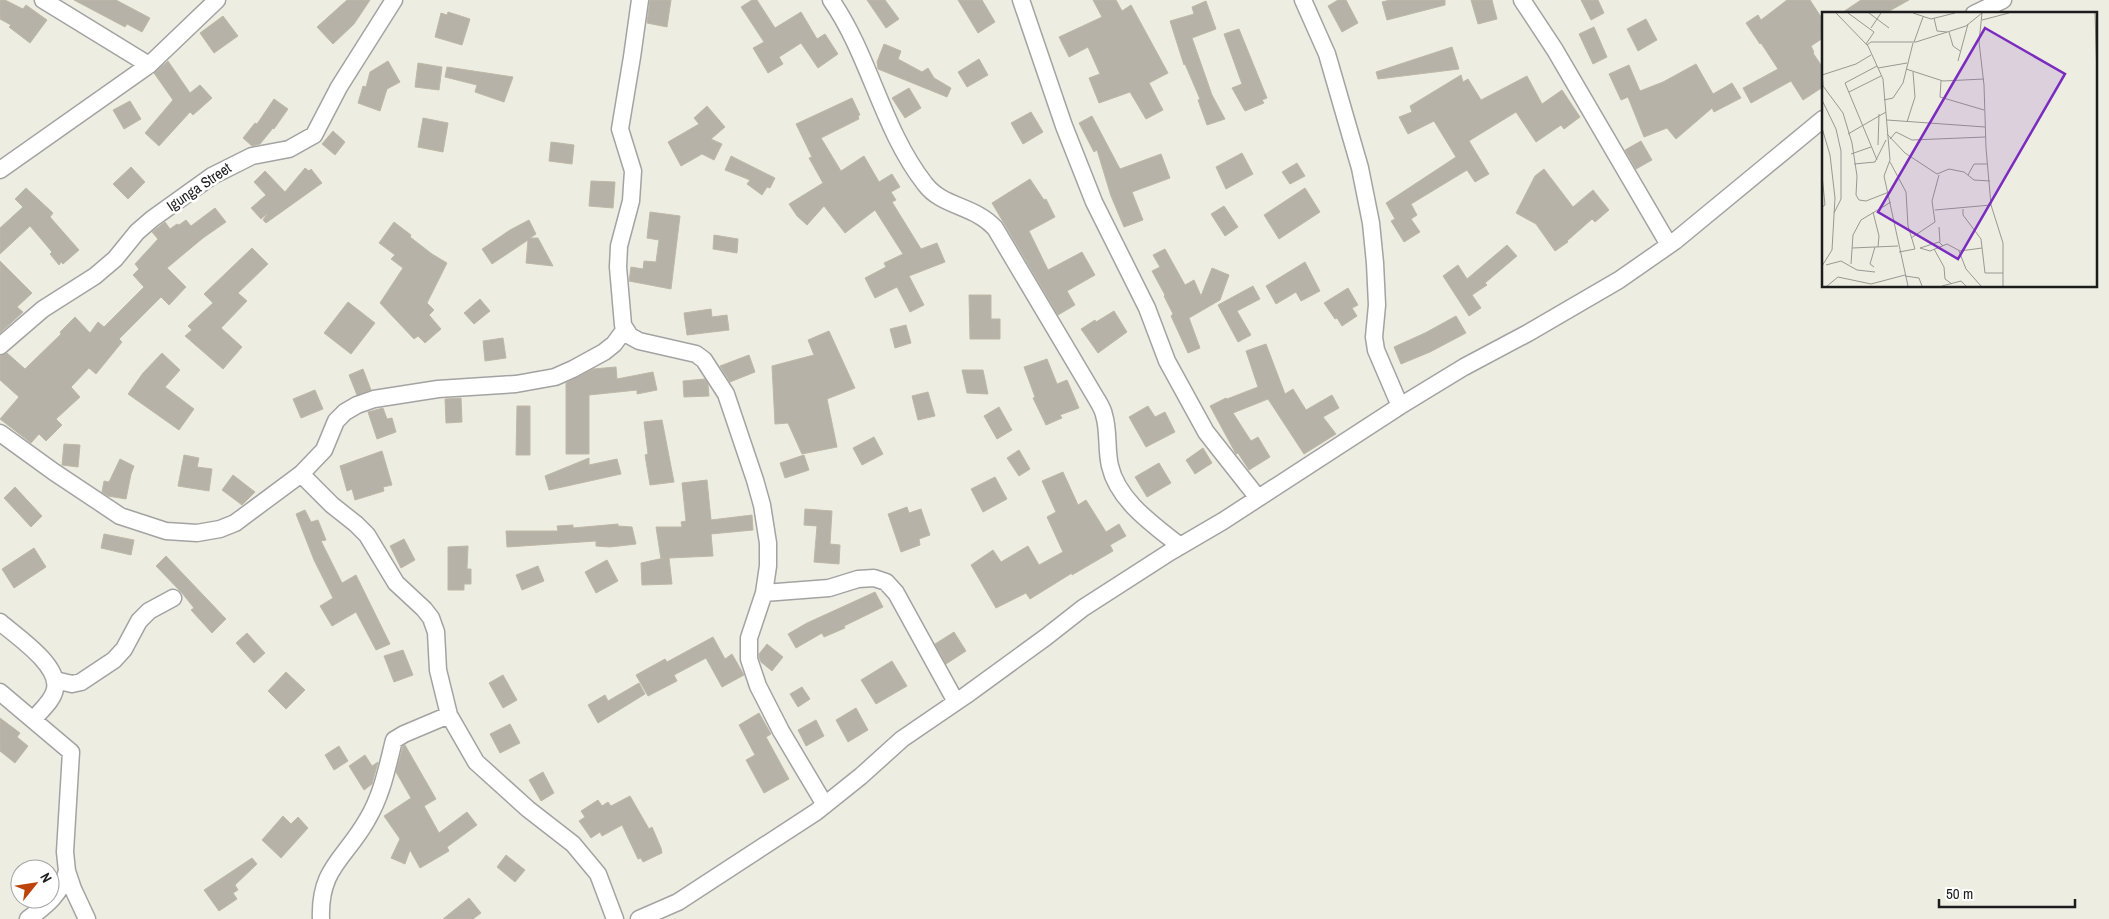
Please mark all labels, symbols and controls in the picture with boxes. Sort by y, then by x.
inset map [1822,12,2096,288]
street label: Igunga Street [162,157,236,216]
north arrow [10,859,60,909]
text: N [36,869,56,886]
scale bar [1939,876,2075,908]
text: 50 m [1946,883,1973,904]

